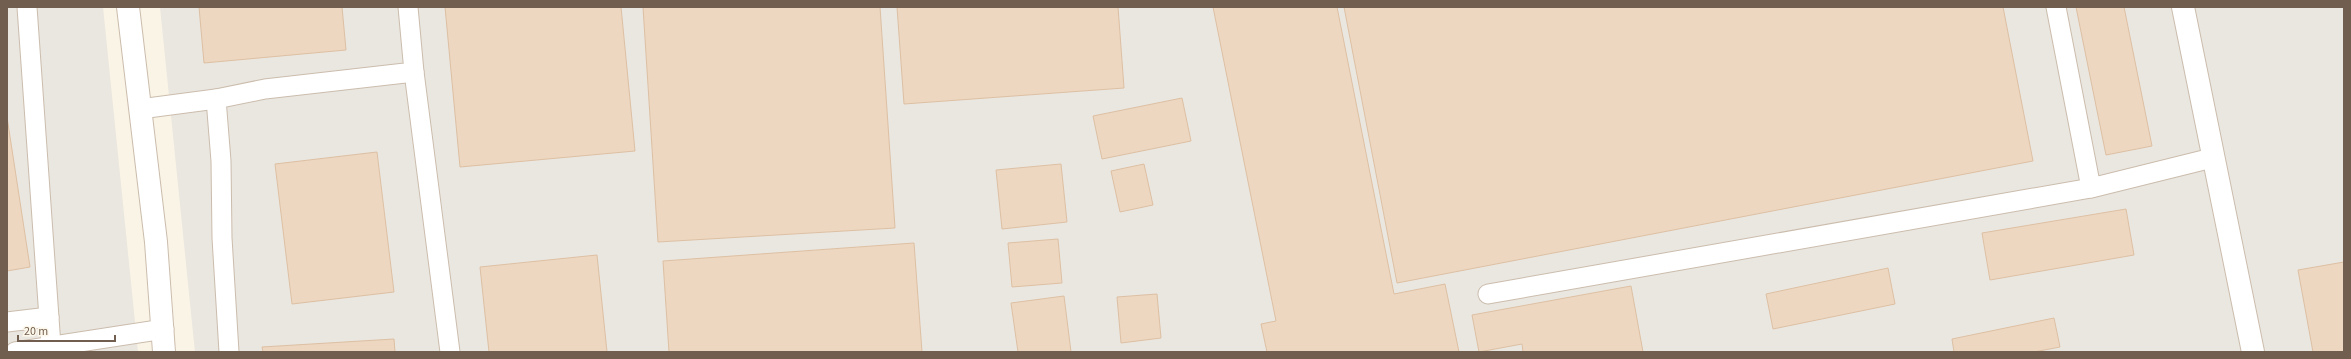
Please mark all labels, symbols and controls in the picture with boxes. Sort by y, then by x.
scale bar [18,317,115,343]
text: 20 m [24,323,48,340]

